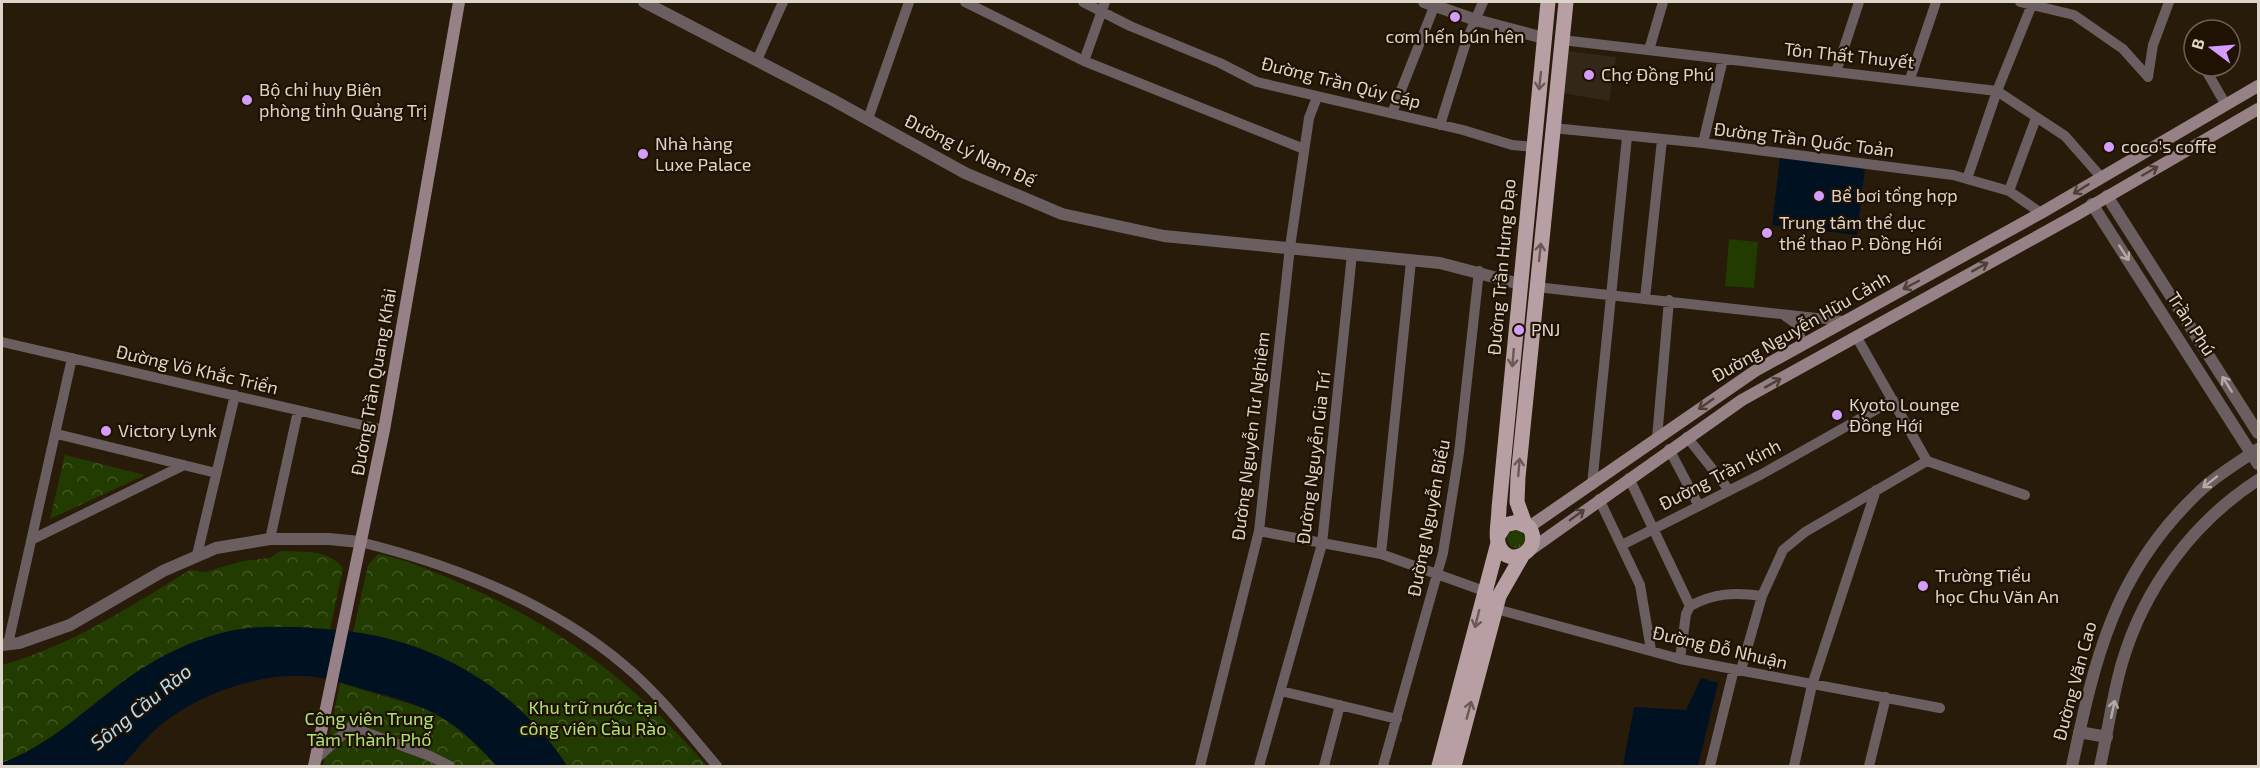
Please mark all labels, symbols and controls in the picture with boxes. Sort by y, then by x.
marker: cơm hến bún hên [1448,10,1462,24]
north arrow [2182,18,2242,78]
place label: cơm hến bún hên [1385,25,1525,47]
text: B [2187,36,2208,51]
street label: Tôn Thất Thuyết [1783,37,1916,73]
street label: Đường Trần Qúy Cáp [1259,52,1423,113]
place label: Chợ Đồng Phú [1601,63,1714,85]
marker: Chợ Đồng Phú [1582,68,1596,82]
one-way arrow [1534,70,1545,90]
place label: Bộ chỉ huy Biên phòng tỉnh Quảng Trị [259,78,427,121]
marker: Bộ chỉ huy Biên phòng tỉnh Quảng Trị [240,93,254,107]
street label: Đường Lý Nam Đế [901,109,1040,191]
street label: Đường Trần Quốc Toản [1713,117,1896,161]
place label: Nhà hàng Luxe Palace [655,132,751,175]
place label: coco's coffe [2121,135,2217,157]
marker: coco's coffe [2102,140,2116,154]
marker: Nhà hàng Luxe Palace [636,147,650,161]
one-way arrow [2141,165,2158,177]
street label: Đường Trần Hưng Đạo [1482,178,1520,356]
place label: Bể bơi tổng hợp [1831,184,1958,206]
one-way arrow [2073,184,2090,196]
marker: Bể bơi tổng hợp [1812,189,1826,203]
place label: Trung tâm thể dục thể thao P. Đồng Hới [1779,211,1942,254]
marker: Trung tâm thể dục thể thao P. Đồng Hới [1760,226,1774,240]
one-way arrow [1535,243,1546,263]
one-way arrow [2118,245,2130,261]
one-way arrow [1971,261,1988,273]
street label: Đường Nguyễn Hữu Cảnh [1707,266,1894,386]
one-way arrow [1903,279,1920,291]
street label: Đường Trần Quang Khải [346,286,400,477]
street label: Trần Phú [2163,287,2221,360]
place label: PNJ [1531,318,1560,340]
marker: PNJ [1512,323,1526,337]
street label: Đường Nguyễn Tư Nghiêm [1226,330,1274,542]
street label: Đường Võ Khắc Triển [114,340,280,398]
one-way arrow [1507,348,1518,368]
street label: Đường Nguyễn Gia Trí [1291,370,1335,546]
one-way arrow [2221,376,2233,393]
one-way arrow [1764,377,1781,389]
place label: Kyoto Lounge Đồng Hới [1849,393,1960,436]
one-way arrow [1698,398,1715,410]
marker: Kyoto Lounge Đồng Hới [1830,408,1844,422]
place label: Victory Lynk [118,419,217,441]
marker: Victory Lynk [99,424,113,438]
street label: Đường Trần Kinh [1655,434,1784,514]
street label: Đường Nguyễn Biểu [1402,437,1454,598]
one-way arrow [1514,458,1525,478]
one-way arrow [2203,476,2219,489]
one-way arrow [1569,509,1585,522]
place label: Trường Tiểu học Chu Văn An [1935,564,2059,607]
marker: Trường Tiểu học Chu Văn An [1916,579,1930,593]
one-way arrow [1470,609,1482,628]
street label: Đường Văn Cao [2048,619,2101,743]
street label: Đường Đỗ Nhuận [1651,621,1790,673]
water label: Sông Cầu Rào [85,658,196,754]
park label: Khu trữ nước tại công viên Cầu Rào [520,696,666,739]
one-way arrow [2107,700,2119,719]
one-way arrow [1464,701,1476,720]
park label: Công viên Trung Tâm Thành Phố [304,707,434,750]

